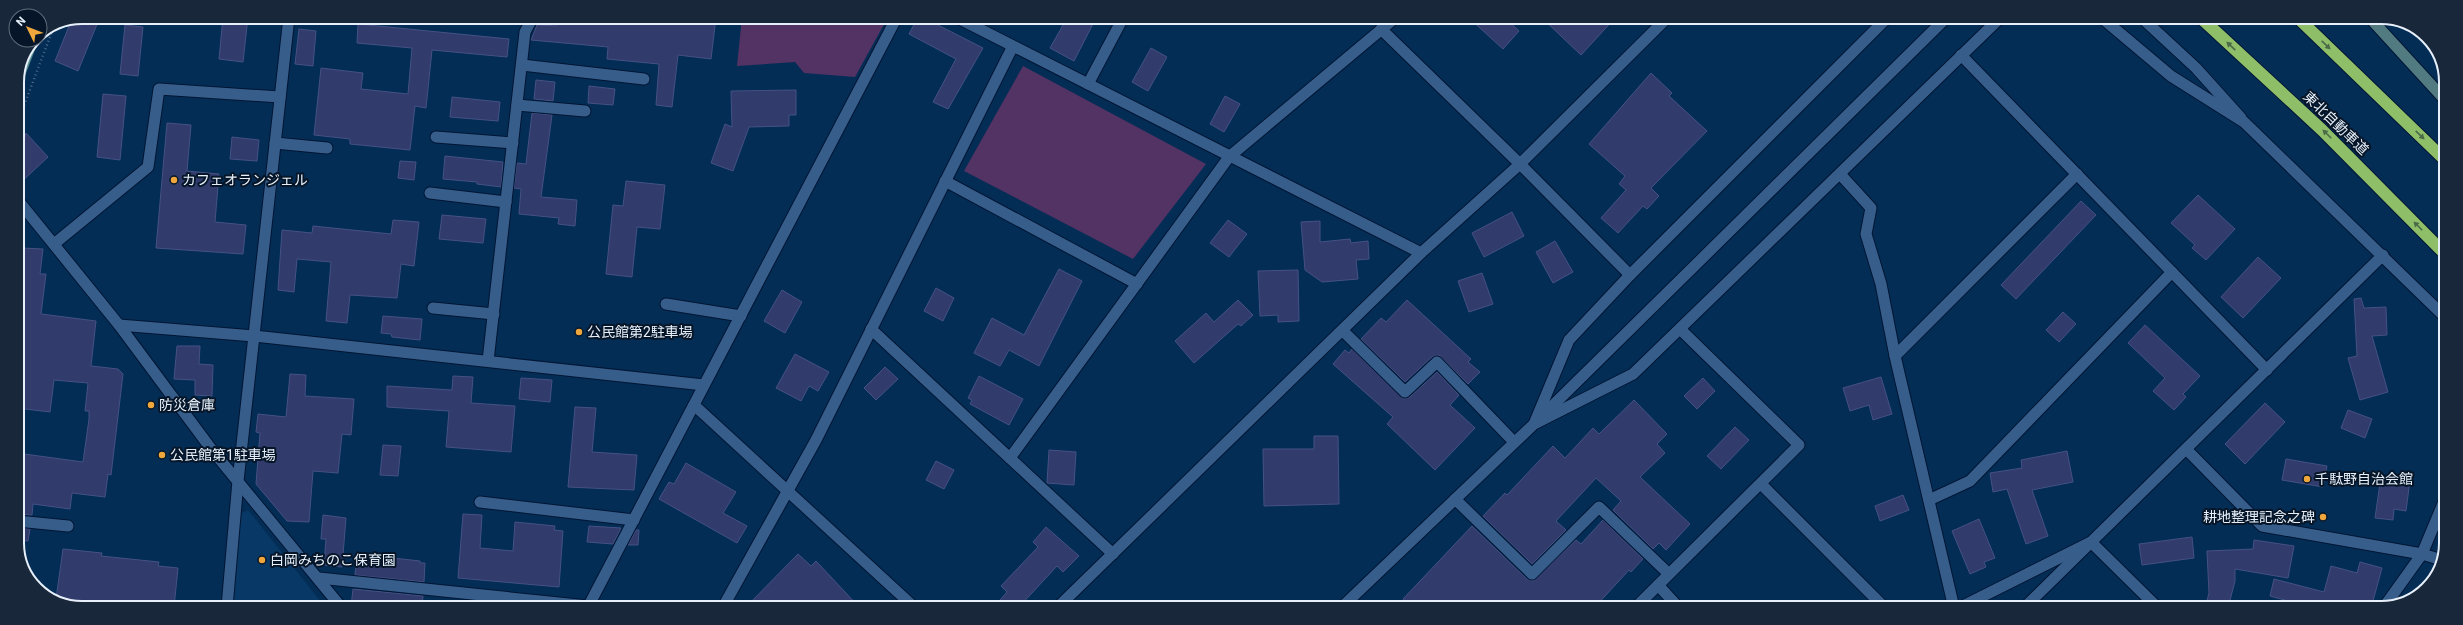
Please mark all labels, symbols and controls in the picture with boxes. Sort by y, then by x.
north arrow [8,8,48,48]
text: N [14,14,29,29]
one-way arrow [2321,40,2331,50]
one-way arrow [2226,41,2236,51]
street label: 東北自動車道 [2300,88,2372,158]
one-way arrow [2322,129,2332,139]
one-way arrow [2414,131,2425,140]
place label: カフェオランジェル [182,172,308,188]
marker: カフェオランジェル [169,175,179,185]
one-way arrow [2413,221,2423,231]
place label: 公民館第2駐車場 [587,324,693,340]
marker: 公民館第2駐車場 [574,327,584,337]
place label: 防災倉庫 [159,397,215,413]
marker: 防災倉庫 [146,400,156,410]
place label: 公民館第1駐車場 [170,447,276,463]
marker: 公民館第1駐車場 [157,450,167,460]
place label: 千駄野自治会館 [2315,471,2413,487]
marker: 千駄野自治会館 [2302,474,2312,484]
place label: 耕地整理記念之碑 [2203,509,2315,525]
marker: 耕地整理記念之碑 [2318,512,2328,522]
place label: 白岡みちのこ保育園 [270,552,396,568]
marker: 白岡みちのこ保育園 [257,555,267,565]

